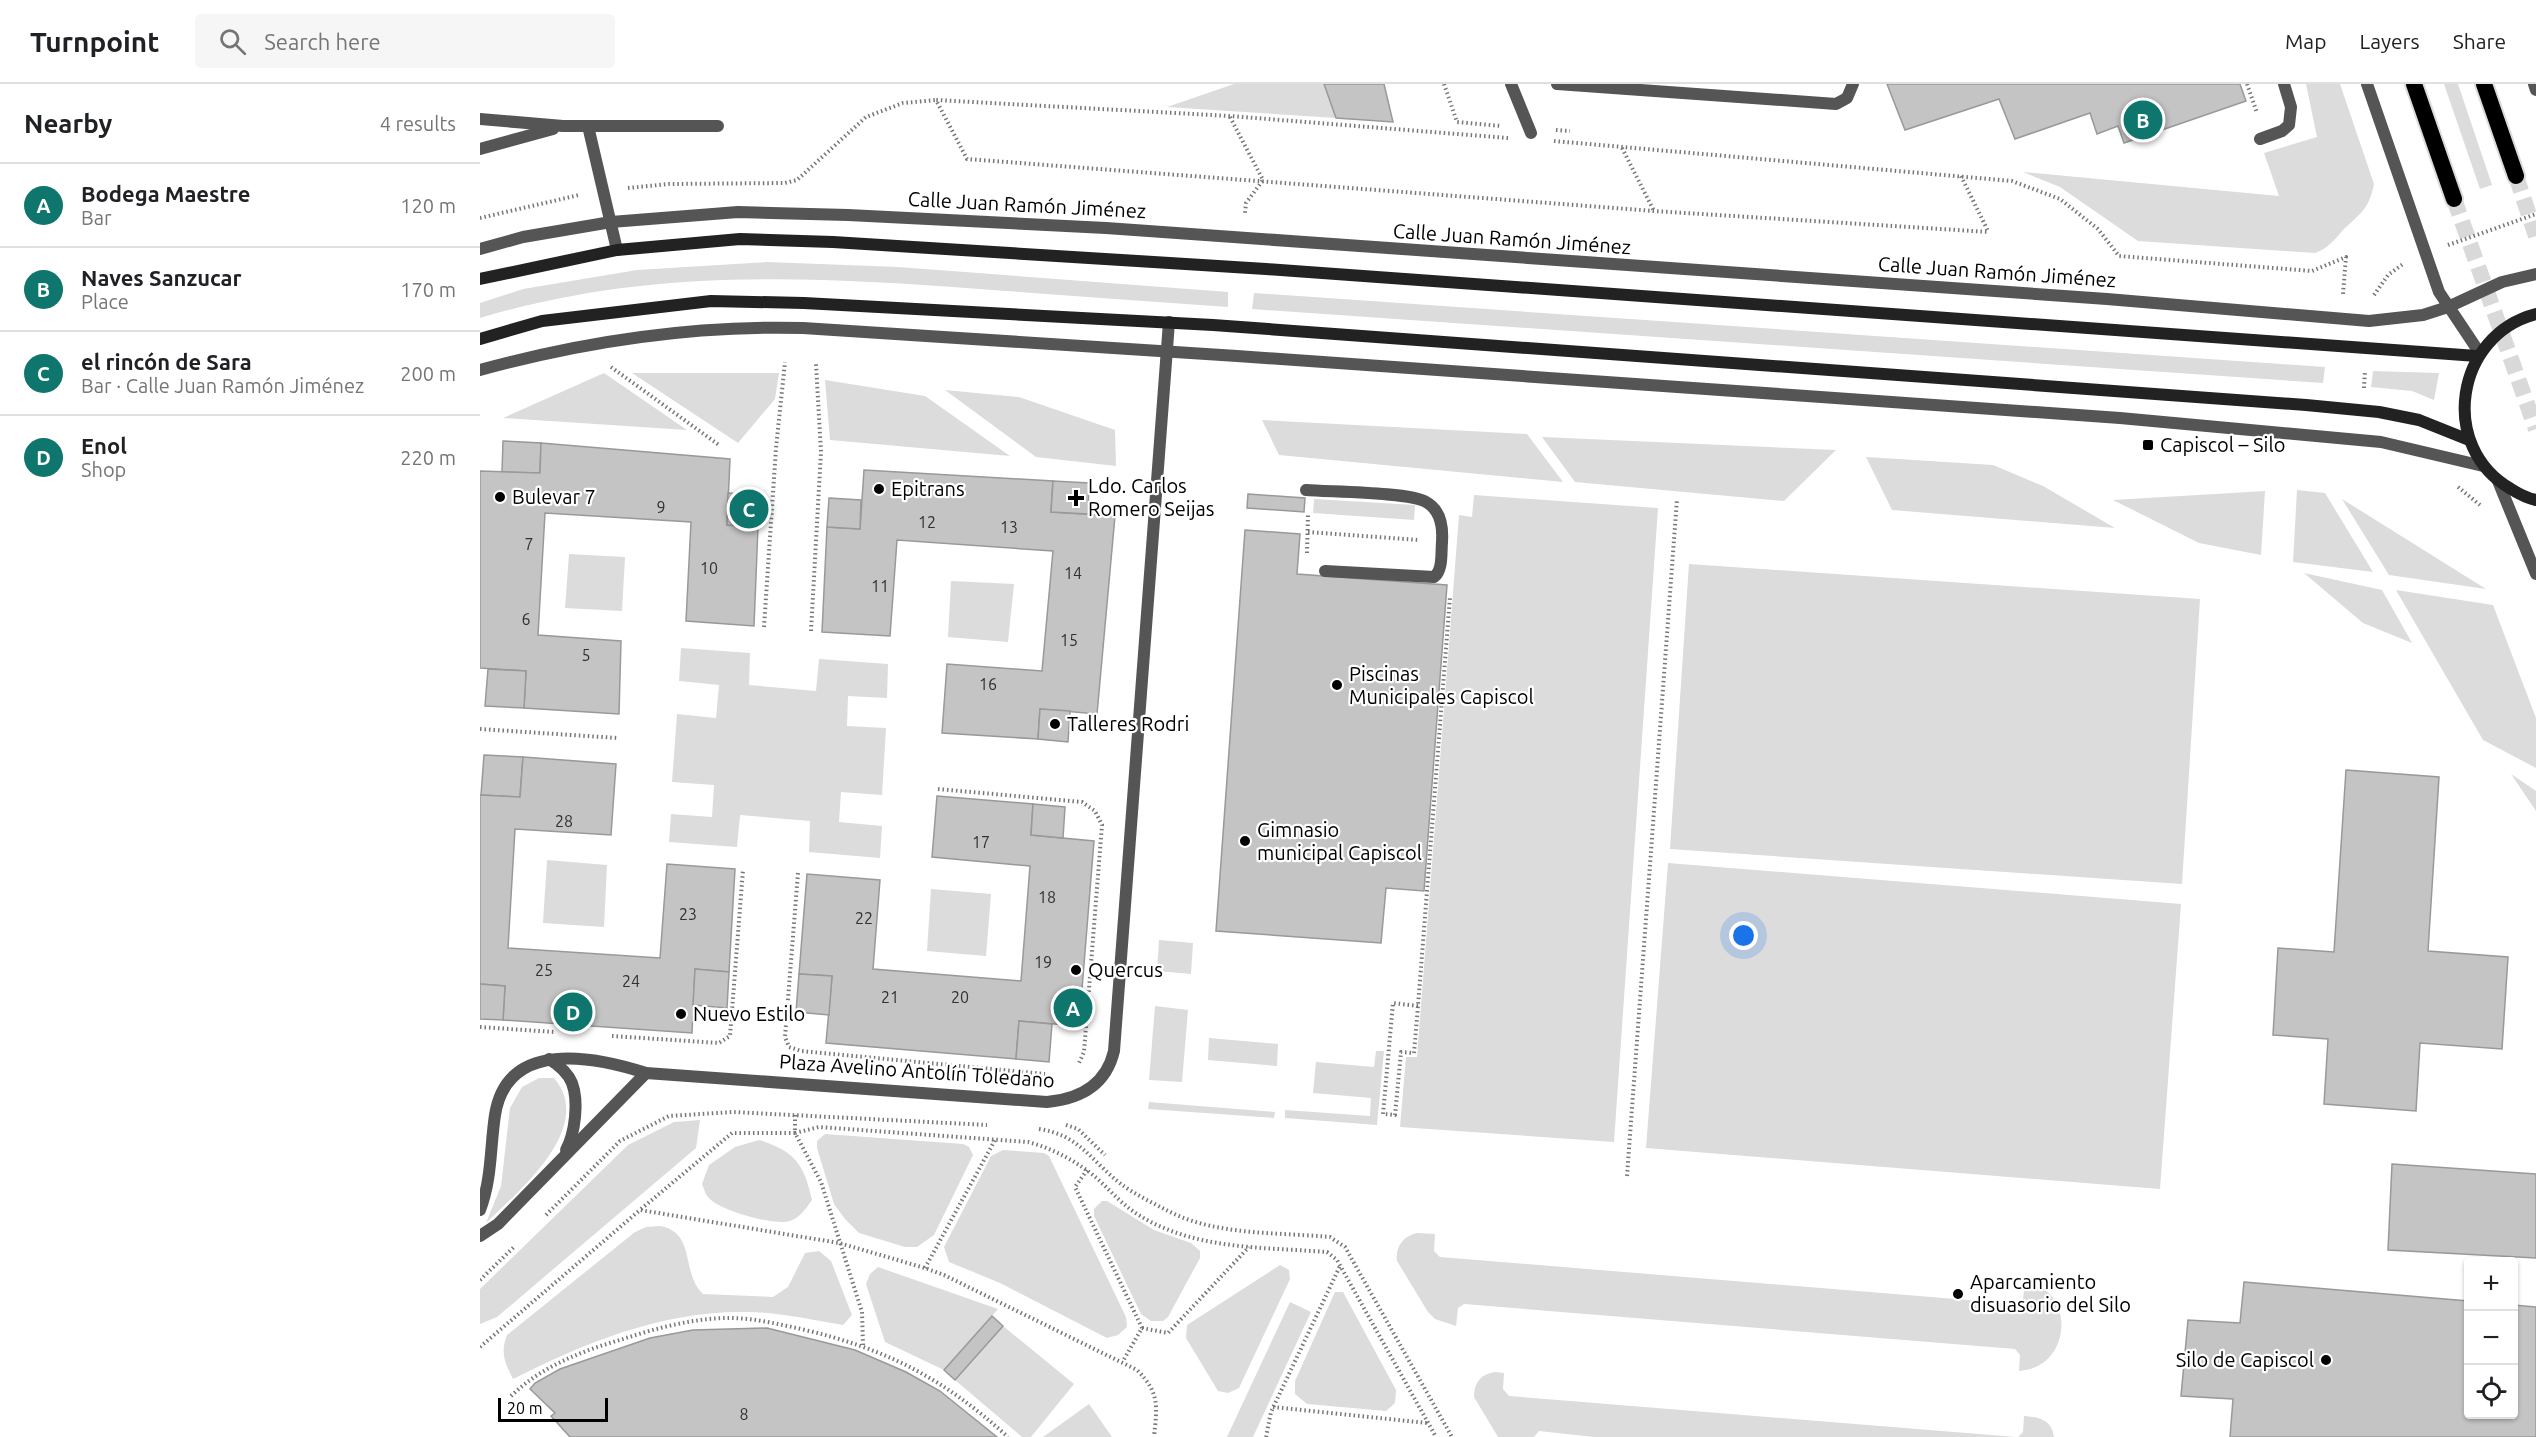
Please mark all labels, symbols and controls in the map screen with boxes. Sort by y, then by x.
search box [195,14,615,68]
icon: search [216,25,249,58]
text: Turnpoint [30,26,159,57]
text: Search here [264,29,381,54]
text: Map [2285,29,2326,53]
text: Layers [2359,29,2420,53]
text: Share [2453,29,2506,53]
pin: B [2124,98,2162,142]
text: Nearby [24,109,112,138]
text: 4 results [380,112,456,135]
text: Bodega Maestre [81,181,250,206]
street label: Calle Juan Ramón Jiménez [907,187,1147,222]
text: A [36,194,51,217]
text: 120 m [400,194,456,217]
text: Bar [81,206,112,229]
street label: Calle Juan Ramón Jiménez [1392,219,1632,258]
street label: Calle Juan Ramón Jiménez [1877,252,2117,291]
text: Naves Sanzucar [81,265,241,290]
text: B [37,278,50,301]
text: 170 m [400,278,456,301]
text: Place [81,290,129,313]
text: el rincón de Sara [81,349,252,374]
text: C [37,362,50,385]
text: 200 m [400,362,456,385]
text: Bar · Calle Juan Ramón Jiménez [81,374,364,397]
text: Enol [81,433,127,458]
place label: Capiscol – Silo [2160,433,2285,456]
marker: Capiscol – Silo [2141,438,2155,452]
text: D [36,446,51,469]
text: 220 m [400,446,456,469]
text: Shop [81,458,126,481]
place label: Ldo. Carlos Romero Seijas [1088,474,1214,520]
place label: Epitrans [891,477,965,500]
marker: Epitrans [872,482,886,496]
place label: Bulevar 7 [512,485,596,508]
pin: C [730,486,768,532]
marker: Bulevar 7 [493,490,507,504]
marker: Ldo. Carlos Romero Seijas [1069,491,1083,505]
house number: 9 [656,498,666,516]
house number: 12 [918,513,936,531]
house number: 13 [1000,518,1018,536]
house number: 7 [524,535,534,553]
house number: 10 [700,559,718,577]
house number: 14 [1064,564,1082,582]
house number: 11 [871,577,889,595]
house number: 6 [521,610,531,628]
house number: 15 [1060,631,1078,649]
house number: 5 [581,646,591,664]
place label: Piscinas Municipales Capiscol [1349,662,1534,708]
house number: 16 [979,675,997,693]
marker: Piscinas Municipales Capiscol [1330,678,1344,692]
place label: Talleres Rodri [1067,712,1189,735]
marker: Talleres Rodri [1048,717,1062,731]
house number: 28 [555,812,573,830]
place label: Gimnasio municipal Capiscol [1257,818,1422,864]
house number: 17 [972,833,990,851]
marker: Gimnasio municipal Capiscol [1238,834,1252,848]
house number: 18 [1038,888,1056,906]
house number: 23 [679,905,697,923]
house number: 22 [855,909,873,927]
your location [1729,921,1758,950]
house number: 19 [1034,953,1052,971]
place label: Quercus [1088,958,1163,981]
house number: 25 [535,961,553,979]
marker: Quercus [1069,963,1083,977]
house number: 24 [622,972,640,990]
pin: A [1054,986,1092,1030]
house number: 21 [881,988,899,1006]
house number: 20 [951,988,969,1006]
pin: D [554,990,592,1034]
place label: Nuevo Estilo [693,1002,805,1025]
marker: Nuevo Estilo [674,1007,688,1021]
street label: Plaza Avelino Antolín Toledano [779,1049,1056,1092]
map controls [2464,1257,2518,1419]
button: + [2464,1257,2518,1311]
place label: Aparcamiento disuasorio del Silo [1970,1270,2131,1316]
marker: Aparcamiento disuasorio del Silo [1951,1287,1965,1301]
button: − [2464,1311,2518,1365]
place label: Silo de Capiscol [2176,1348,2314,1371]
marker: Silo de Capiscol [2319,1353,2333,1367]
button: locate [2464,1365,2518,1419]
scale bar [498,1395,608,1422]
text: 20 m [507,1399,543,1417]
house number: 8 [739,1405,749,1423]

